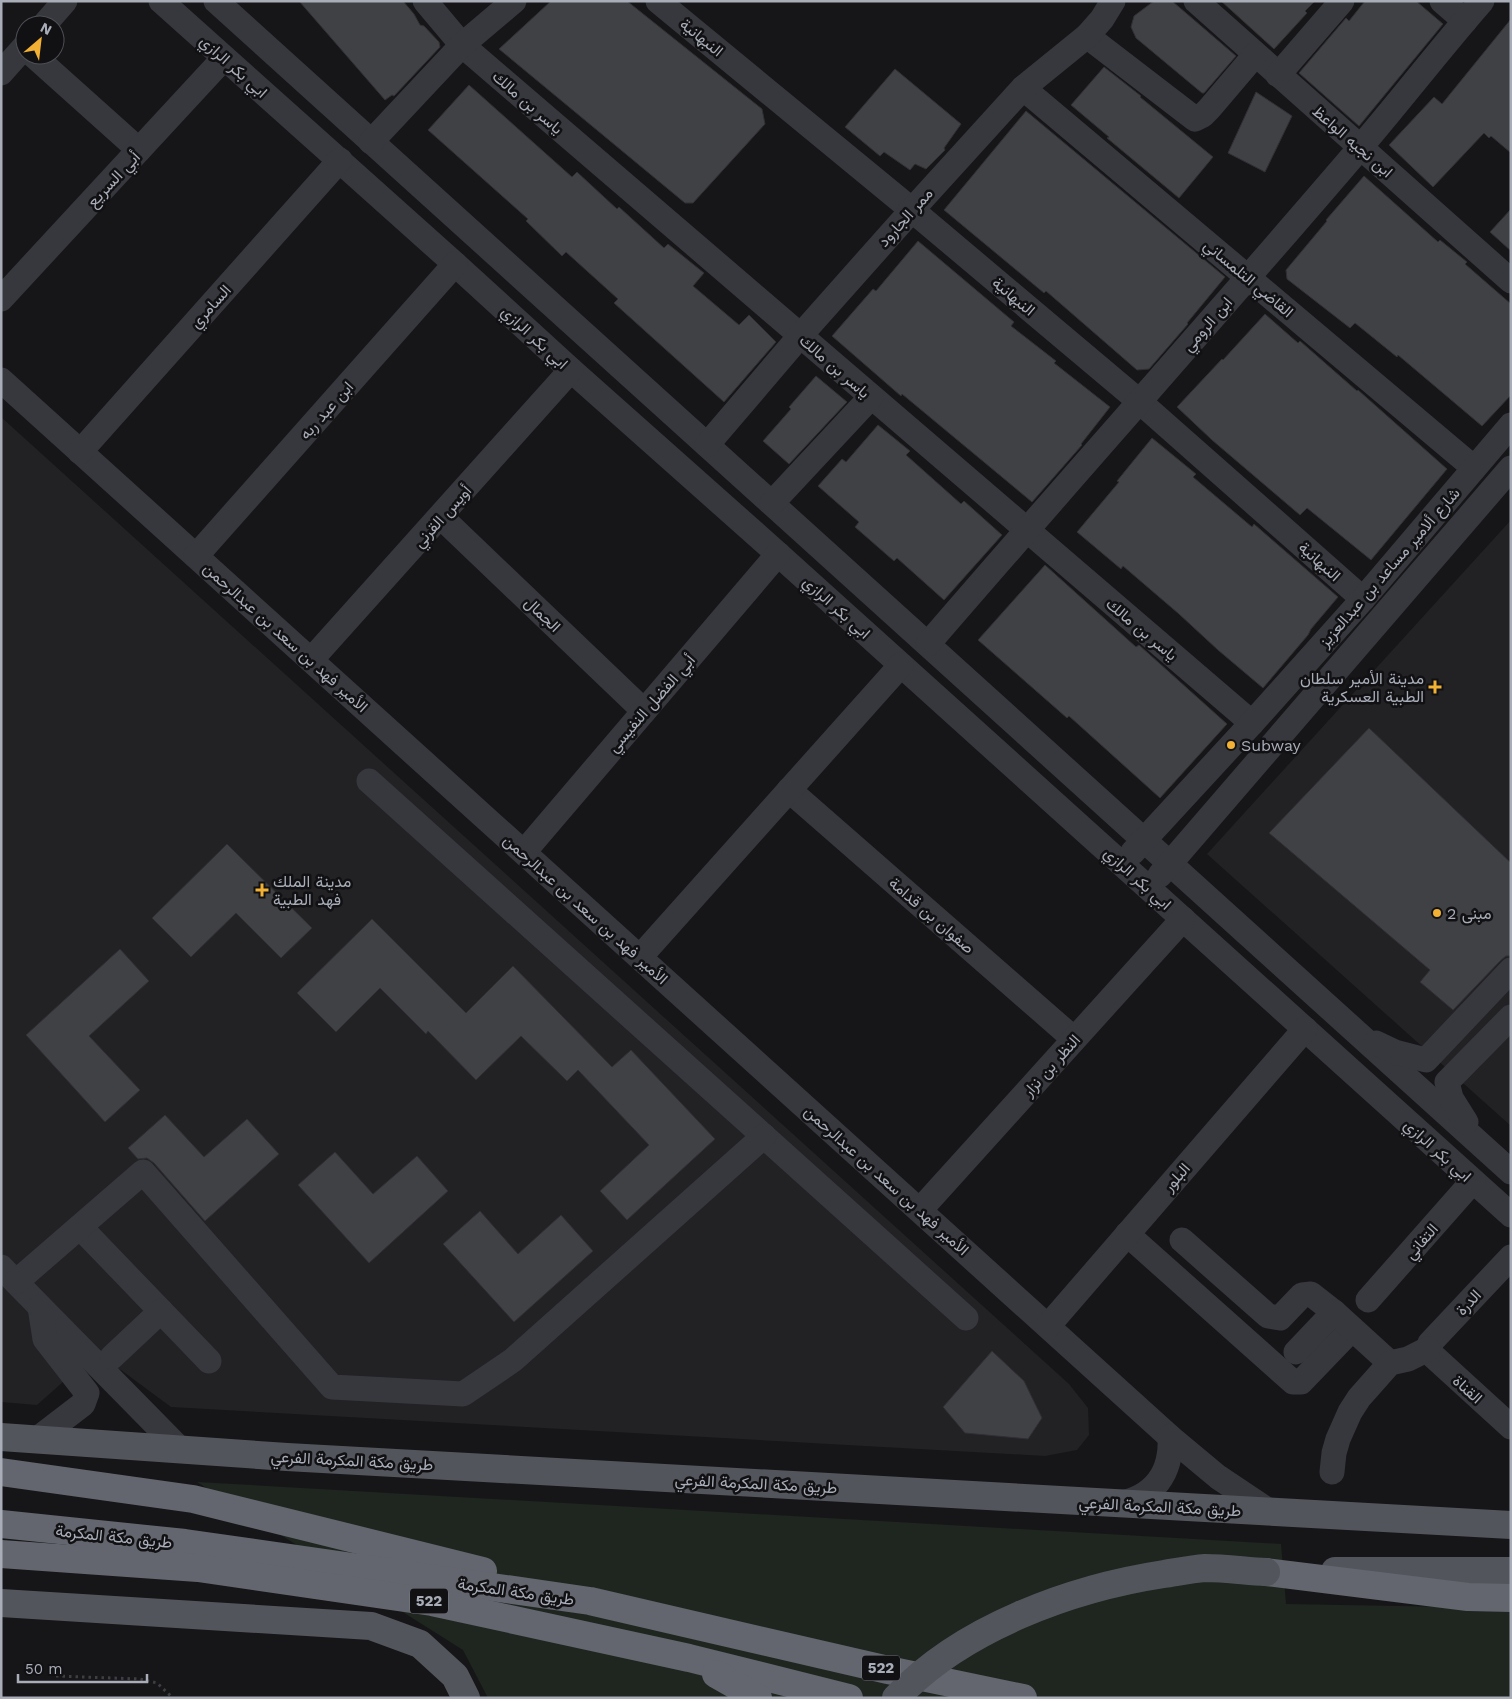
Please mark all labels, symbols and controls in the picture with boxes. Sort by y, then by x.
street label: النبهانية [676,14,727,61]
north arrow [15,15,65,65]
text: N [38,19,54,38]
street label: ابي بكر الرازي [193,31,271,105]
street label: ياسر بن مالك [488,67,567,139]
street label: ابن نجيه الواعظ [1308,101,1397,182]
street label: أبي السريع [83,147,147,214]
street label: ممر الجارود [874,184,938,251]
street label: القاضي التلمساني [1197,235,1297,324]
street label: النبهانية [988,273,1039,321]
street label: السامري [186,281,238,335]
street label: ابن الرومي [1179,293,1239,358]
street label: ابي بكر الرازي [495,302,572,376]
street label: ياسر بن مالك [795,331,874,403]
street label: ابن عبد ربه [295,377,358,444]
street label: أويس القرني [409,481,478,554]
street label: شارع ألامير مساعد بن عبدالعزيز [1314,484,1465,653]
street label: النبهانية [1294,538,1345,586]
street label: الأمير فهد بن سعد بن عبدالرحمن [199,558,372,717]
street label: ابي بكر الرازي [796,572,874,646]
street label: الجمال [521,593,565,636]
street label: ياسر بن مالك [1102,594,1181,665]
street label: أبي الفضل النفيسي [604,650,702,759]
place label: مدينة الأمير سلطان الطبية العسكرية [1300,669,1424,707]
marker: مدينة الأمير سلطان الطبية العسكرية [1428,680,1442,694]
place label: Subway [1241,736,1302,755]
marker: Subway [1225,739,1237,751]
street label: الأمير فهد بن سعد بن عبدالرحمن [499,830,672,989]
street label: ابي بكر الرازي [1097,843,1175,917]
place label: مدينة الملك فهد الطبية [273,872,351,910]
street label: صفوان بن قدامة [885,873,978,958]
marker: مدينة الملك فهد الطبية [255,883,269,897]
place label: مبنى 2 [1447,904,1492,924]
marker: مبنى 2 [1431,907,1443,919]
street label: النظر بن نزار [1018,1030,1085,1102]
street label: الأمير فهد بن سعد بن عبدالرحمن [800,1101,973,1260]
street label: ابي بكر الرازي [1397,1115,1475,1189]
street label: البلور [1158,1159,1195,1197]
street label: التفاني [1401,1220,1445,1266]
street label: الدرة [1452,1285,1486,1320]
street label: القناة [1449,1371,1486,1408]
street label: طريق مكة المكرمة الفرعي [270,1447,434,1478]
street label: طريق مكة المكرمة الفرعي [674,1470,838,1501]
street label: طريق مكة المكرمة الفرعي [1078,1493,1242,1524]
street label: طريق مكة المكرمة [55,1521,173,1553]
street label: طريق مكة المكرمة [456,1574,575,1610]
road number: 522 [410,1588,448,1614]
scale bar [18,1652,146,1684]
road number: 522 [862,1656,900,1680]
text: 50 m [25,1660,62,1678]

